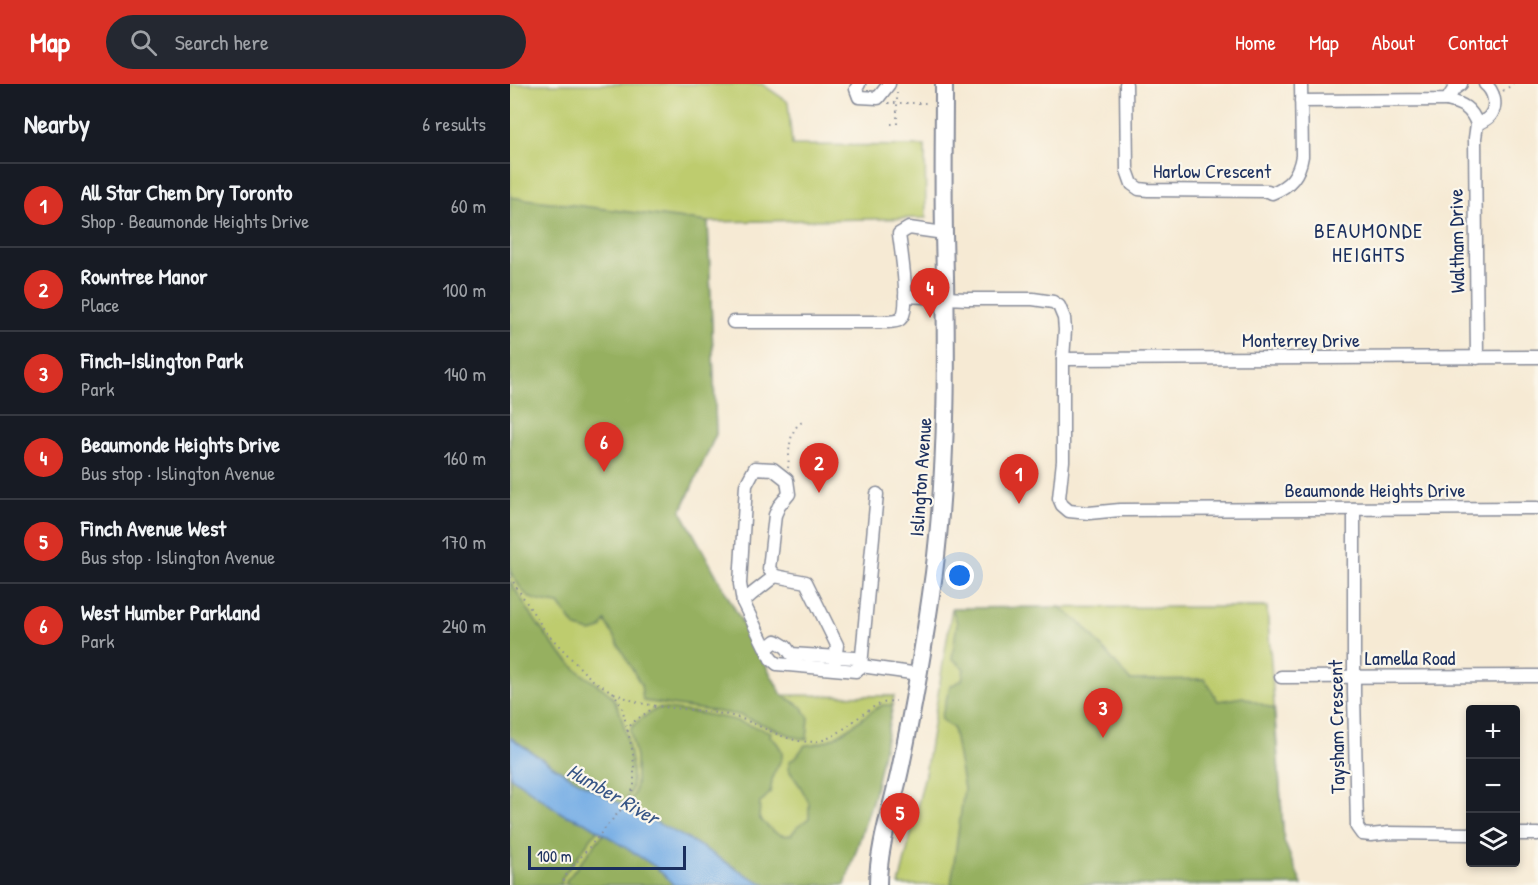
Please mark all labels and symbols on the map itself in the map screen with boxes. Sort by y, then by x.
street label: Harlow Crescent [1153,157,1272,184]
street label: Waltham Drive [1442,189,1470,293]
district label: BEAUMONDE HEIGHTS [1314,216,1424,269]
pin: 4 [910,268,950,318]
street label: Monterrey Drive [1242,326,1360,353]
street label: Islington Avenue [902,416,938,538]
pin: 6 [584,422,623,472]
pin: 2 [800,444,838,493]
pin: 1 [1000,454,1038,504]
street label: Beaumonde Heights Drive [1285,476,1465,503]
your location [945,561,974,590]
street label: Lamella Road [1365,644,1456,671]
street label: Taysham Crescent [1321,659,1351,794]
pin: 3 [1084,688,1122,738]
water label: Humber River [562,756,667,833]
pin: 5 [880,794,920,843]
scale bar [528,843,686,870]

